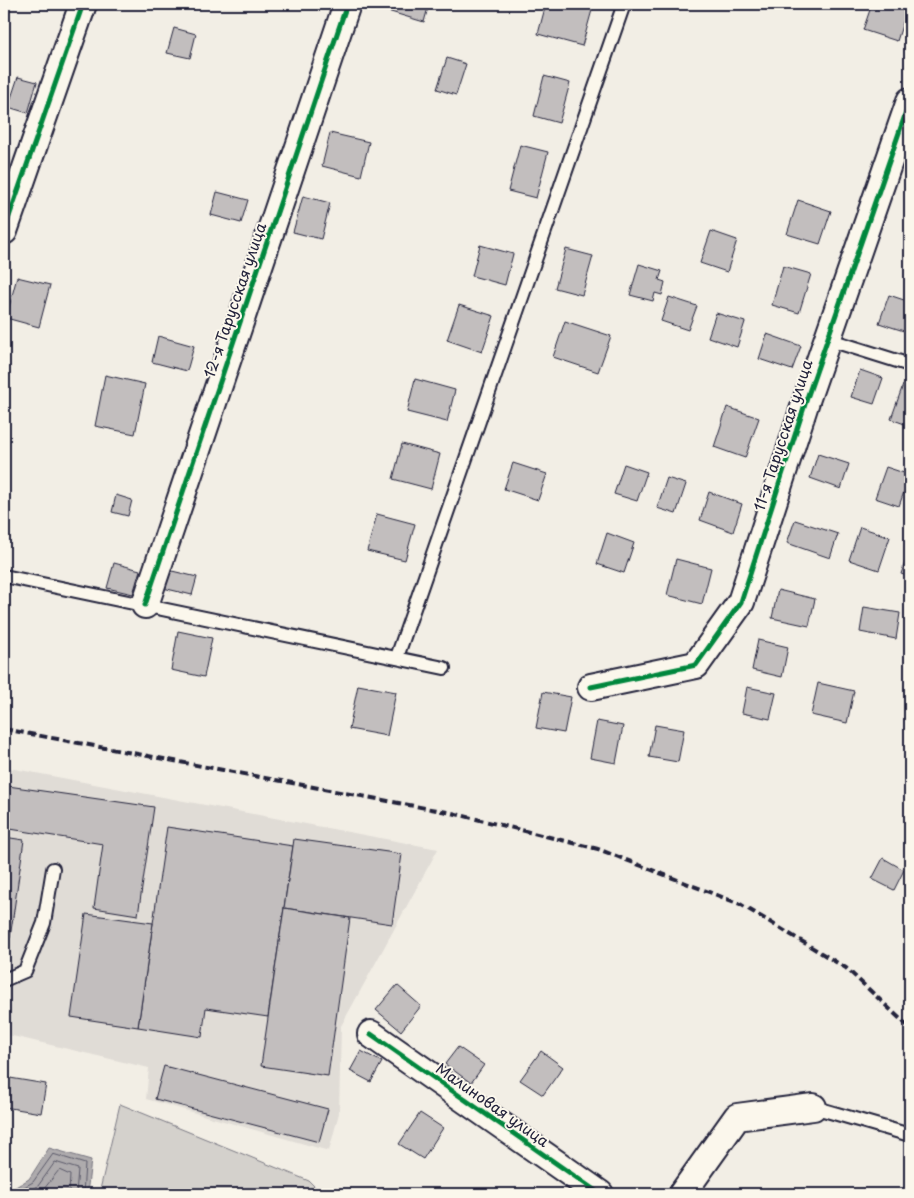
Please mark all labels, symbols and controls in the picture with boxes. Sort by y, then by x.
street label: 12-я Тарусская улица [197,219,272,381]
street label: 11-я Тарусская улица [747,356,818,514]
street label: Малиновая улица [432,1056,555,1152]

